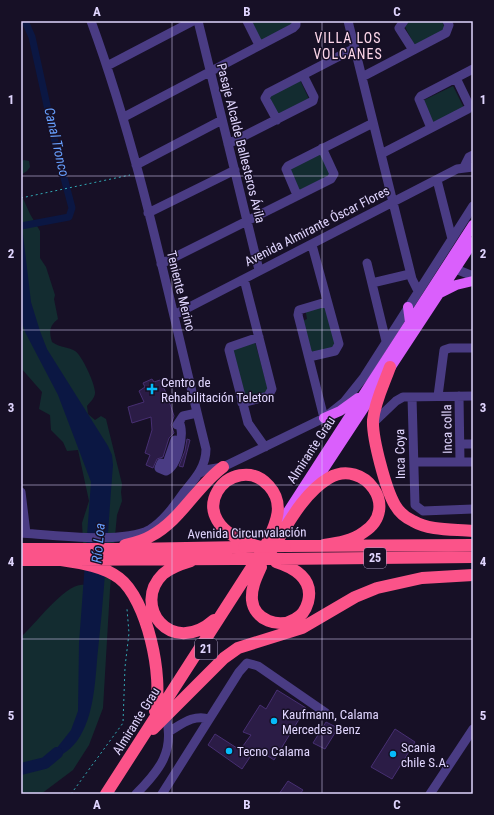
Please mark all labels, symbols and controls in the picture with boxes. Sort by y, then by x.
text: A [93,4,101,19]
text: B [243,4,251,19]
text: C [393,4,401,19]
district label: VILLA LOS VOLCANES [313,30,383,62]
street label: Pasaje Alcalde Ballesteros Ávila [214,62,268,224]
text: 1 [8,92,14,107]
text: 1 [480,92,486,107]
water label: Canal Tronco [41,106,73,178]
street label: Avenida Almirante Óscar Flores [242,183,392,269]
text: 2 [8,246,15,261]
text: 2 [480,246,487,261]
street label: Teniente Merino [164,249,198,333]
place label: Centro de Rehabilitación Teleton [161,375,274,405]
marker: Centro de Rehabilitación Teleton [146,383,158,395]
text: 3 [8,400,14,415]
text: 3 [480,400,486,415]
street label: Inca colla [439,404,455,454]
street label: Almirante Grau [284,414,338,486]
street label: Inca Coya [392,429,408,479]
water label: Río Loa [88,522,108,564]
street label: Avenida Circunvalación [187,524,307,542]
road number: 25 [364,548,386,568]
text: 4 [8,554,15,569]
text: 4 [480,554,487,569]
road number: 21 [195,639,217,659]
street label: Almirante Grau [109,685,163,757]
place label: Kaufmann, Calama Mercedes Benz [282,707,379,737]
text: 5 [8,708,15,723]
text: 5 [480,708,487,723]
marker: Kaufmann, Calama Mercedes Benz [269,716,279,726]
place label: Scania chile S.A. [401,740,449,770]
place label: Tecno Calama [237,744,310,759]
marker: Tecno Calama [224,746,234,756]
marker: Scania chile S.A. [388,749,398,759]
text: A [93,797,101,812]
text: B [243,797,251,812]
text: C [393,797,401,812]

